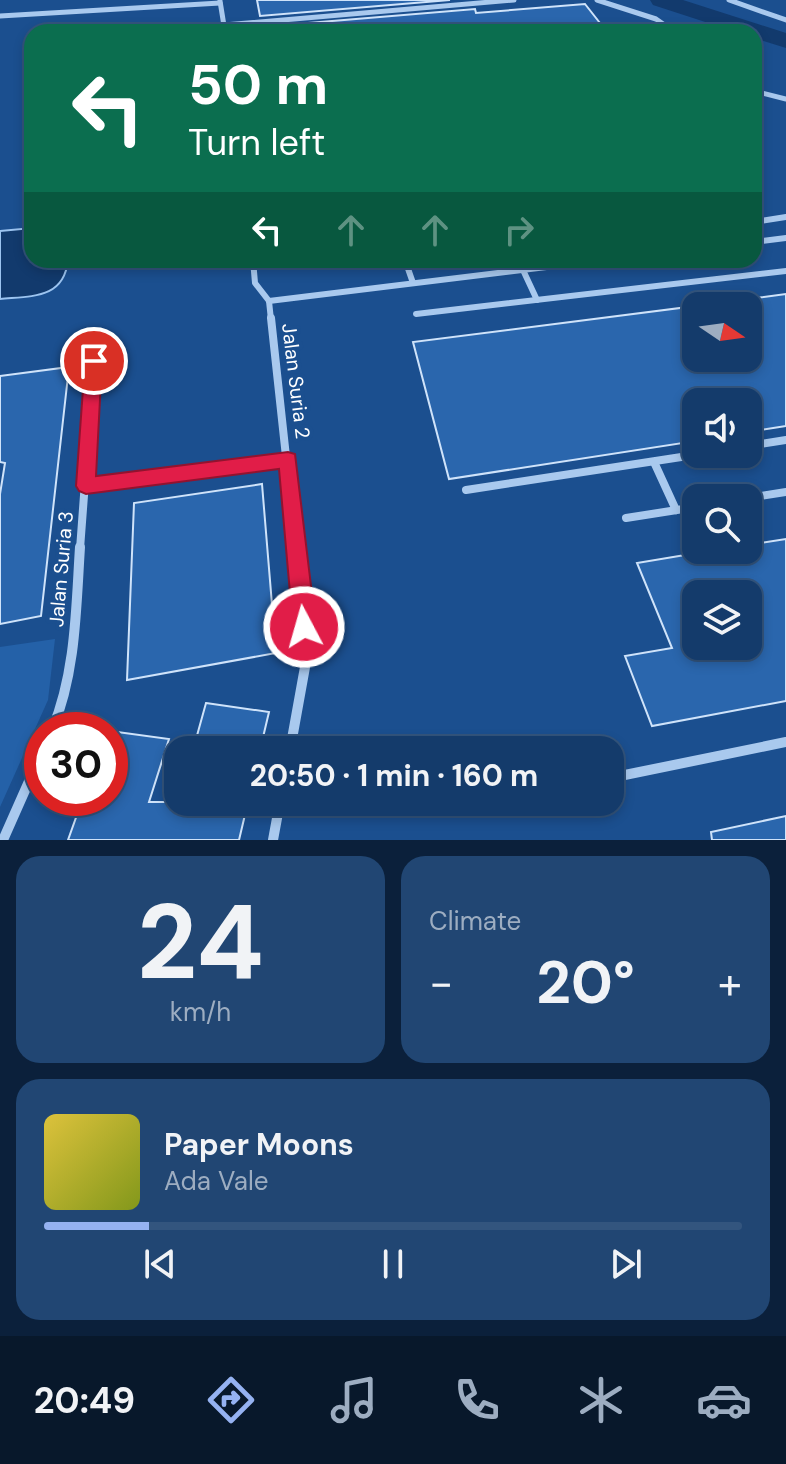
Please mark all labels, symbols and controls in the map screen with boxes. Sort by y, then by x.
text: 50 m [188,48,328,121]
icon: left [56,56,160,160]
text: Turn left [188,119,325,166]
icon: left [245,208,289,252]
icon: ahead [329,208,373,252]
icon: ahead [413,208,457,252]
icon: right [497,208,541,252]
north arrow [682,292,762,372]
map controls [682,292,762,660]
street label: Jalan Suria 2 [276,322,316,440]
pin [60,327,128,395]
icon: arrive [72,339,116,383]
button: sound [682,388,762,468]
button: search [682,484,762,564]
street label: Jalan Suria 3 [43,510,79,628]
button: layers [682,580,762,660]
position arrow [262,585,346,669]
speed limit sign: 30 [24,712,128,816]
text: 20:50 · 1 min · 160 m [250,756,538,795]
text: 24 [137,875,264,1010]
text: Climate [429,904,521,938]
text: 20° [536,943,635,1022]
text: − [429,954,453,1012]
text: + [718,954,742,1012]
text: km/h [170,995,231,1029]
text: Paper Moons [164,1125,354,1164]
text: Ada Vale [164,1164,269,1198]
icon: previous [138,1242,182,1286]
icon: pause [371,1242,415,1286]
icon: next [604,1242,648,1286]
icon: directions [203,1372,259,1428]
icon: music [326,1372,382,1428]
icon: phone [449,1372,505,1428]
icon: climate [573,1372,629,1428]
icon: car [696,1372,752,1428]
text: 20:49 [34,1377,135,1424]

